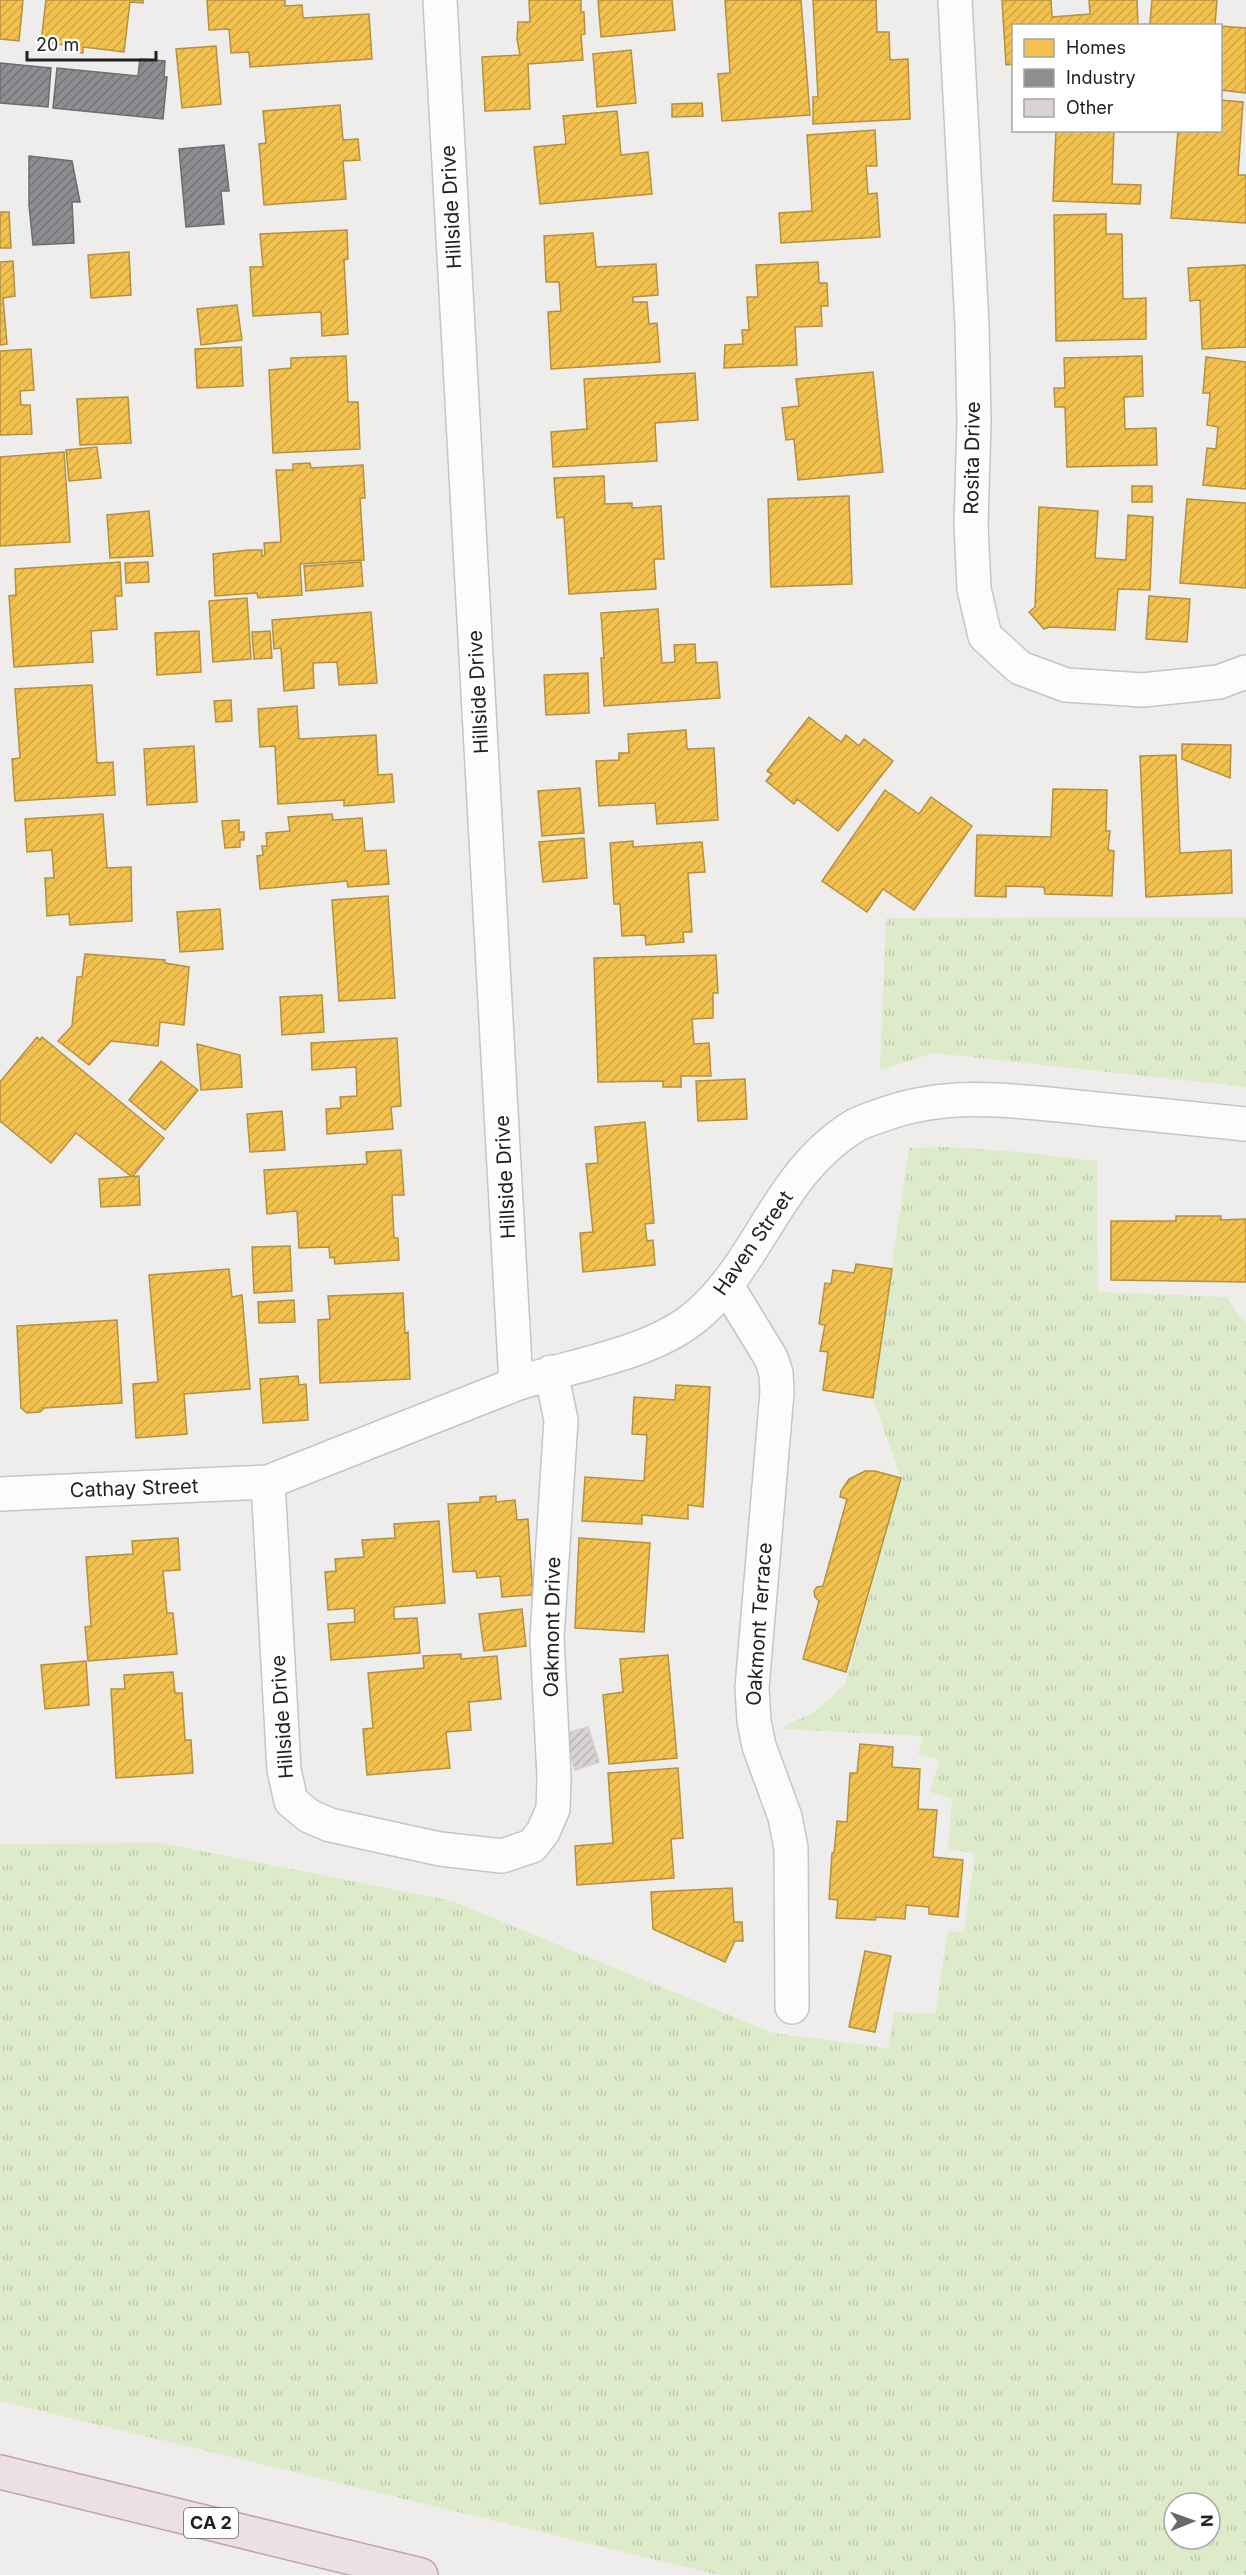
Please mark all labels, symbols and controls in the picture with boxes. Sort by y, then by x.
scale bar [27,24,156,62]
legend [1012,24,1222,132]
text: 20 m [36,34,79,55]
text: Homes [1066,37,1126,58]
text: Industry [1066,67,1136,88]
text: Other [1066,97,1114,118]
street label: Hillside Drive [436,144,466,270]
street label: Rosita Drive [959,401,985,515]
street label: Hillside Drive [463,629,493,755]
street label: Hillside Drive [490,1114,520,1240]
street label: Haven Street [708,1186,798,1300]
street label: Cathay Street [69,1474,199,1502]
street label: Oakmont Terrace [741,1542,777,1706]
street label: Oakmont Drive [539,1556,565,1698]
street label: Hillside Drive [266,1654,298,1780]
north arrow [1162,2491,1222,2551]
road number: CA 2 [184,2508,238,2538]
text: N [1197,2514,1217,2527]

